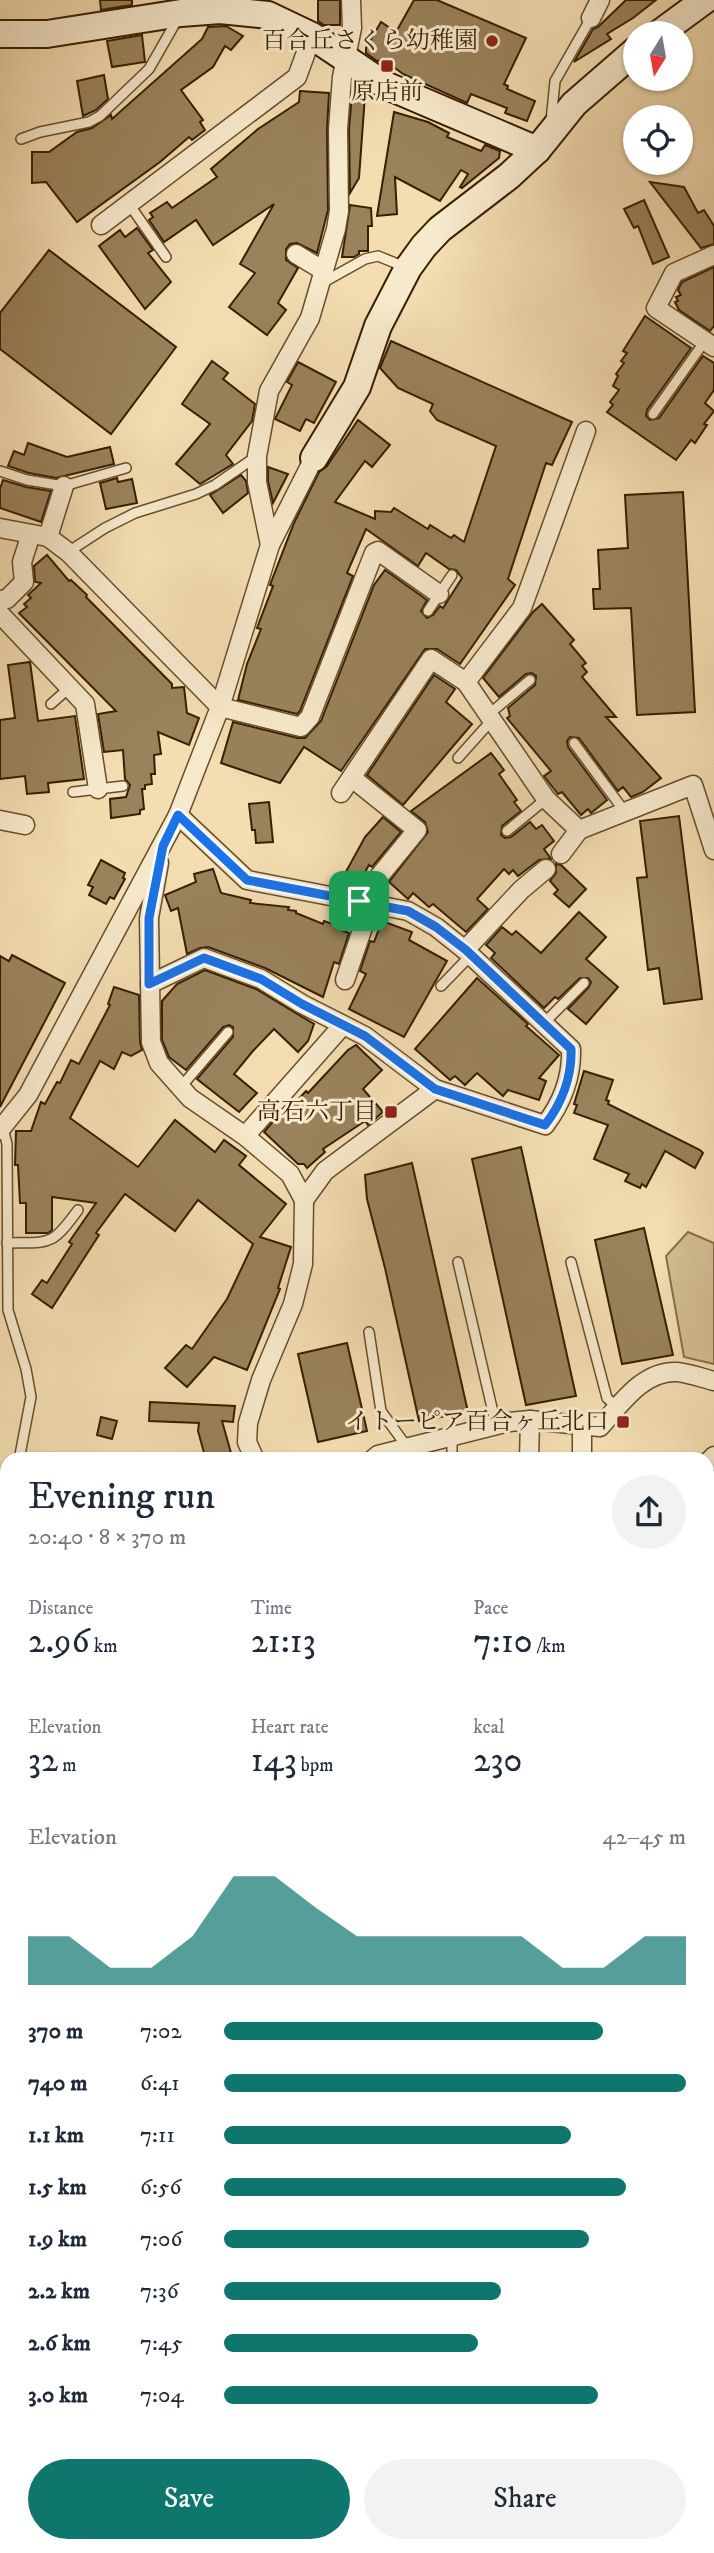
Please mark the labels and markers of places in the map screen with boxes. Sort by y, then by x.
place label: 百合丘さくら幼稚園 [262,26,478,56]
marker: 百合丘さくら幼稚園 [484,33,500,49]
marker: 原店前 [379,58,395,74]
place label: 原店前 [351,77,423,107]
pin [329,871,389,931]
place label: 高石六丁目 [257,1097,377,1127]
marker: 高石六丁目 [383,1104,399,1120]
place label: イトーピア百合ヶ丘北口 [345,1407,609,1437]
marker: イトーピア百合ヶ丘北口 [615,1414,631,1430]

